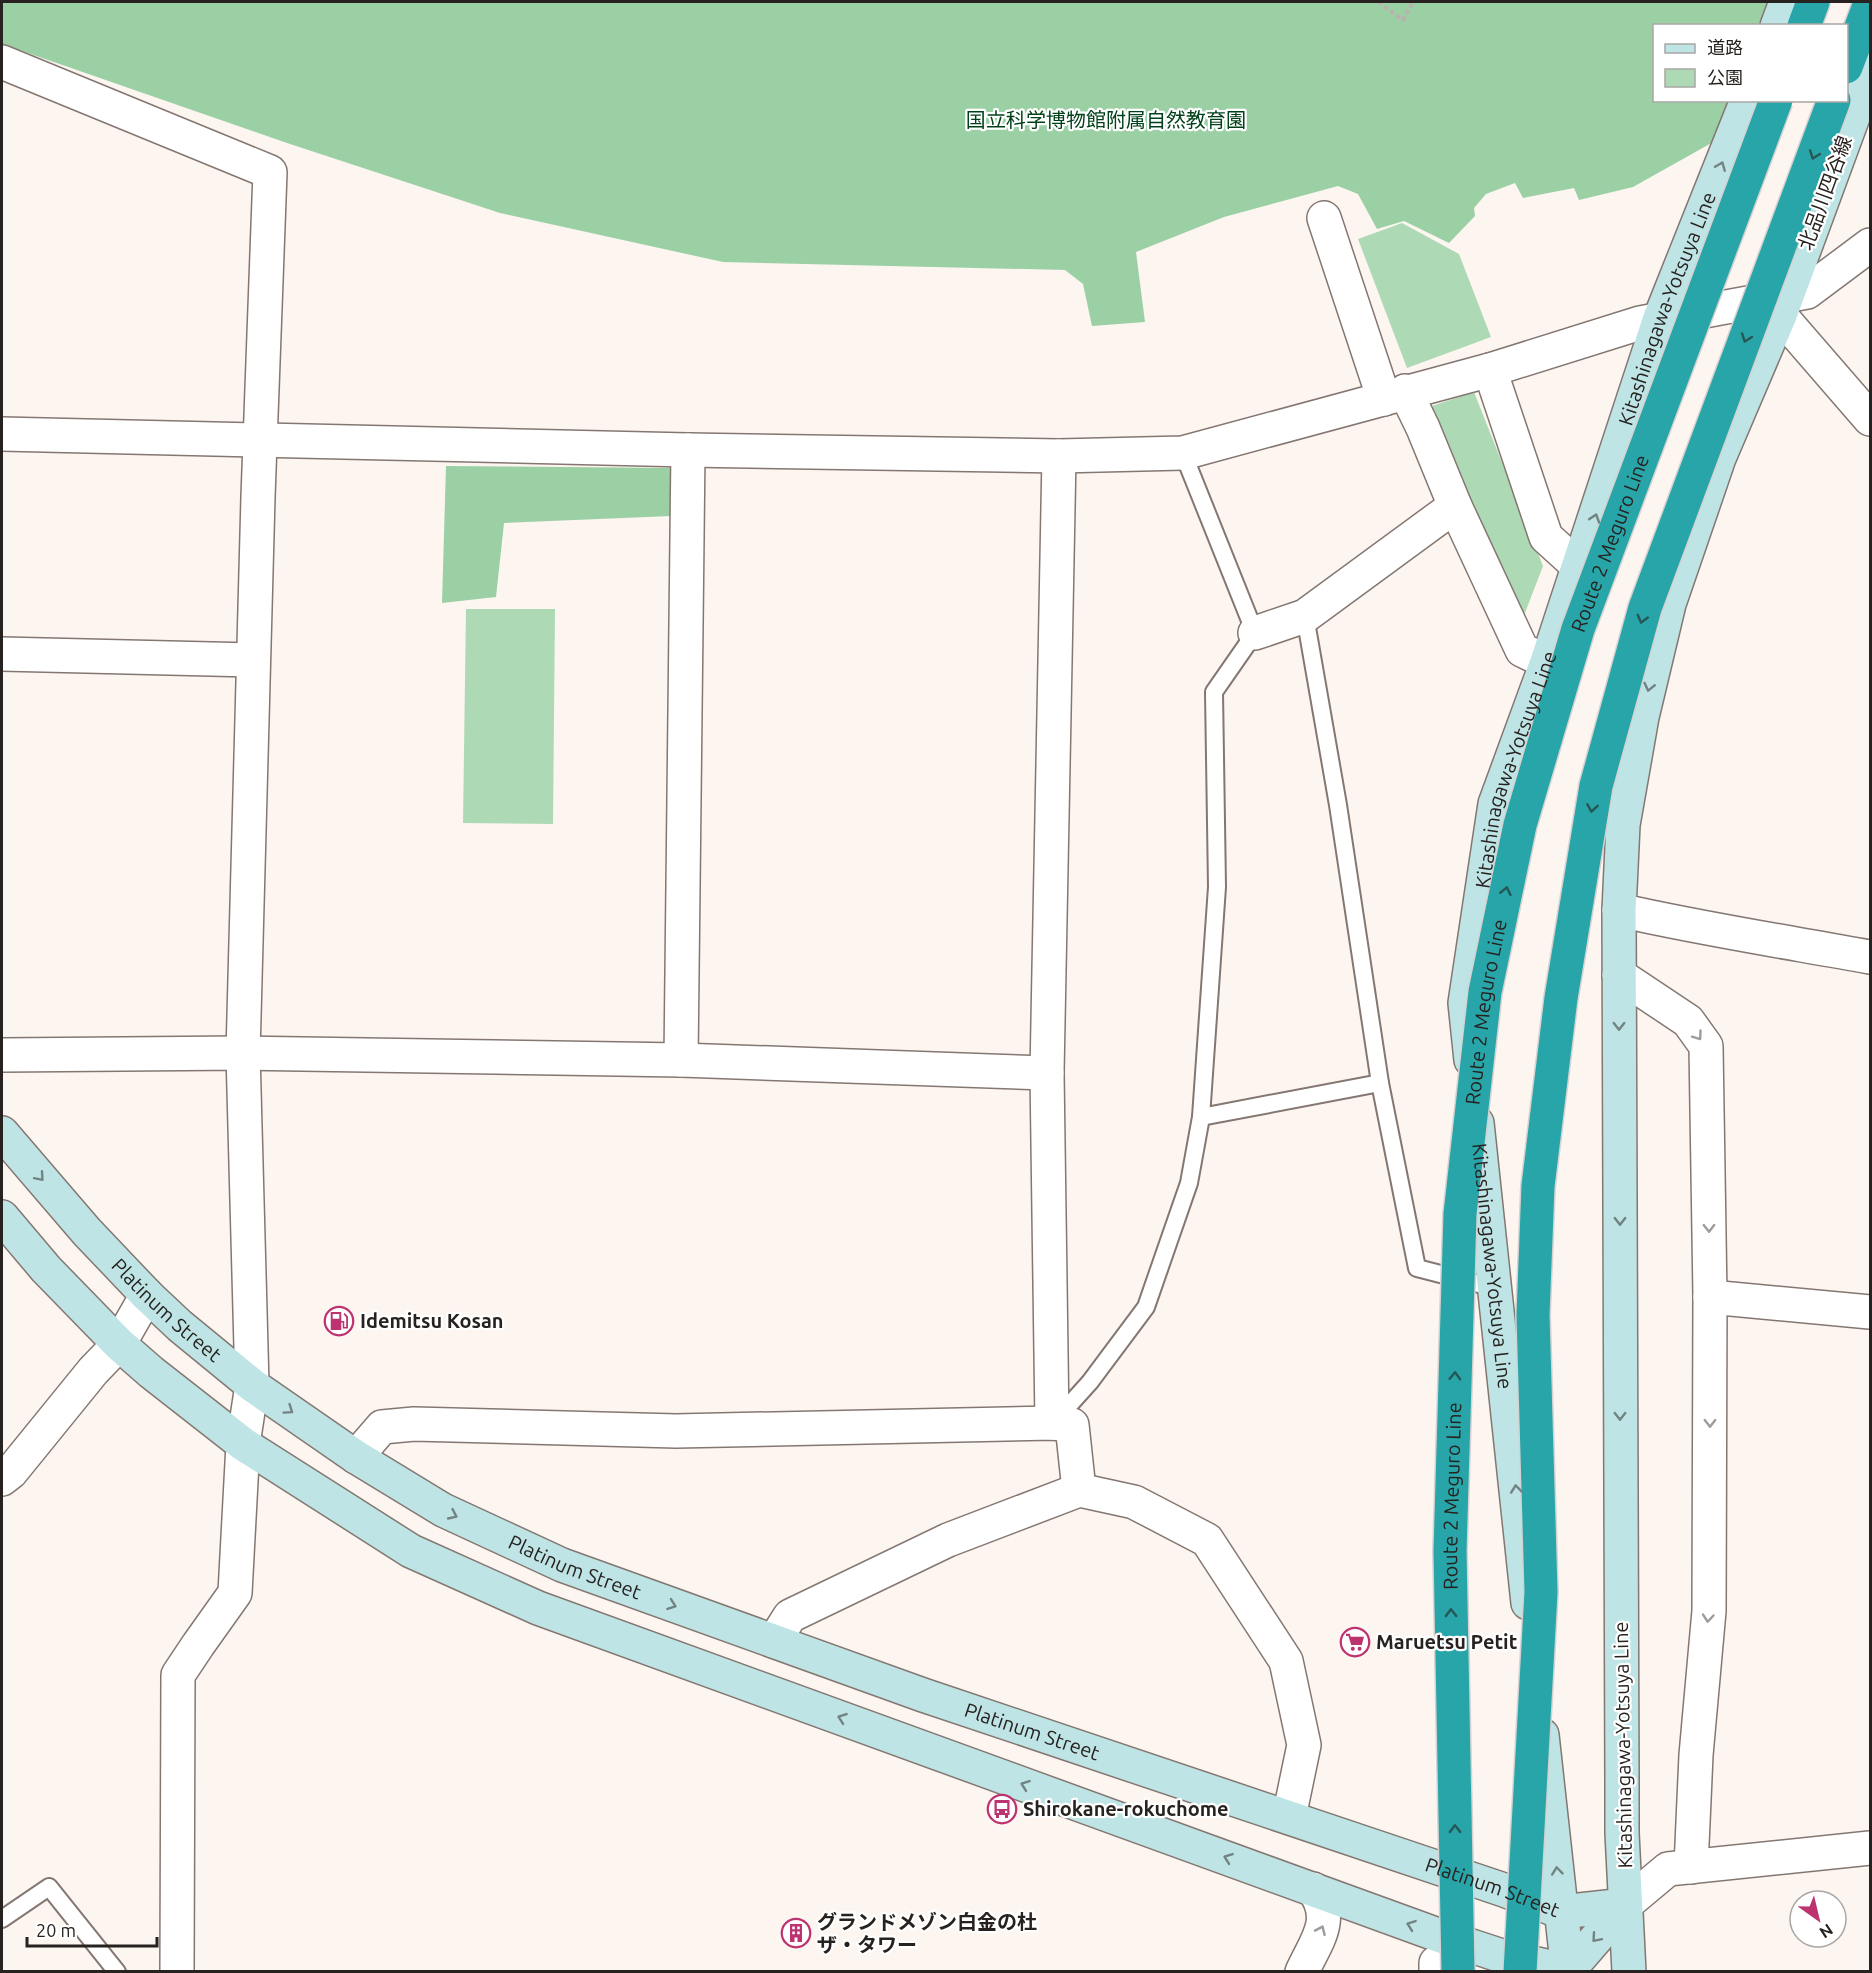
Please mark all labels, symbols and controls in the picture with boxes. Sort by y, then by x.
legend [1653,24,1848,102]
text: 道路 [1707,37,1743,57]
text: 公園 [1707,67,1743,87]
park label: 国立科学博物館附属自然教育園 [966,108,1246,131]
street label: 北品川四谷線 [1793,133,1856,253]
one-way arrow [1808,149,1821,160]
one-way arrow [1714,161,1726,172]
street label: Kitashinagawa-Yotsuya Line [1614,188,1720,428]
one-way arrow [1740,332,1753,343]
street label: Route 2 Meguro Line [1566,451,1653,635]
one-way arrow [1588,513,1601,524]
one-way arrow [1637,614,1649,624]
street label: Kitashinagawa-Yotsuya Line [1470,648,1561,890]
one-way arrow [1644,681,1657,691]
one-way arrow [1587,803,1599,813]
one-way arrow [1499,886,1512,896]
street label: Route 2 Meguro Line [1460,917,1511,1106]
one-way arrow [1613,1021,1625,1030]
one-way arrow [1691,1029,1702,1040]
street label: Kitashinagawa-Yotsuya Line [1468,1142,1517,1390]
one-way arrow [33,1170,44,1181]
one-way arrow [1614,1216,1626,1225]
one-way arrow [1703,1224,1715,1233]
street label: Platinum Street [107,1253,226,1366]
fuel station icon: Idemitsu Kosan [323,1305,355,1337]
place label: Idemitsu Kosan [360,1309,504,1332]
one-way arrow [1449,1372,1462,1381]
street label: Route 2 Meguro Line [1438,1402,1465,1590]
one-way arrow [282,1403,293,1414]
one-way arrow [1614,1411,1626,1420]
one-way arrow [1704,1419,1716,1428]
one-way arrow [1510,1485,1523,1494]
one-way arrow [446,1507,457,1519]
street label: Platinum Street [505,1530,644,1604]
one-way arrow [666,1597,677,1610]
one-way arrow [1445,1609,1457,1618]
one-way arrow [1702,1614,1715,1623]
street label: Kitashinagawa-Yotsuya Line [1609,1621,1636,1869]
supermarket icon: Maruetsu Petit [1339,1626,1371,1658]
place label: Maruetsu Petit [1376,1630,1518,1653]
street label: Platinum Street [962,1698,1103,1764]
one-way arrow [837,1713,847,1726]
one-way arrow [1020,1779,1031,1792]
bus stop icon: Shirokane-rokuchome [986,1793,1018,1825]
place label: Shirokane-rokuchome [1023,1797,1229,1820]
one-way arrow [1449,1825,1461,1834]
street label: Platinum Street [1422,1852,1563,1921]
one-way arrow [1223,1853,1234,1866]
one-way arrow [1551,1867,1564,1876]
north arrow [1788,1889,1848,1949]
scale bar [27,1910,158,1948]
place label: グランドメゾン白金の杜 ザ・タワー [817,1910,1037,1956]
building icon: グランドメゾン白金の杜 ザ・タワー [780,1917,812,1949]
one-way arrow [1406,1919,1417,1932]
text: 20 m [36,1920,76,1940]
text: N [1816,1921,1836,1942]
one-way arrow [1313,1926,1325,1937]
one-way arrow [1593,1931,1604,1942]

